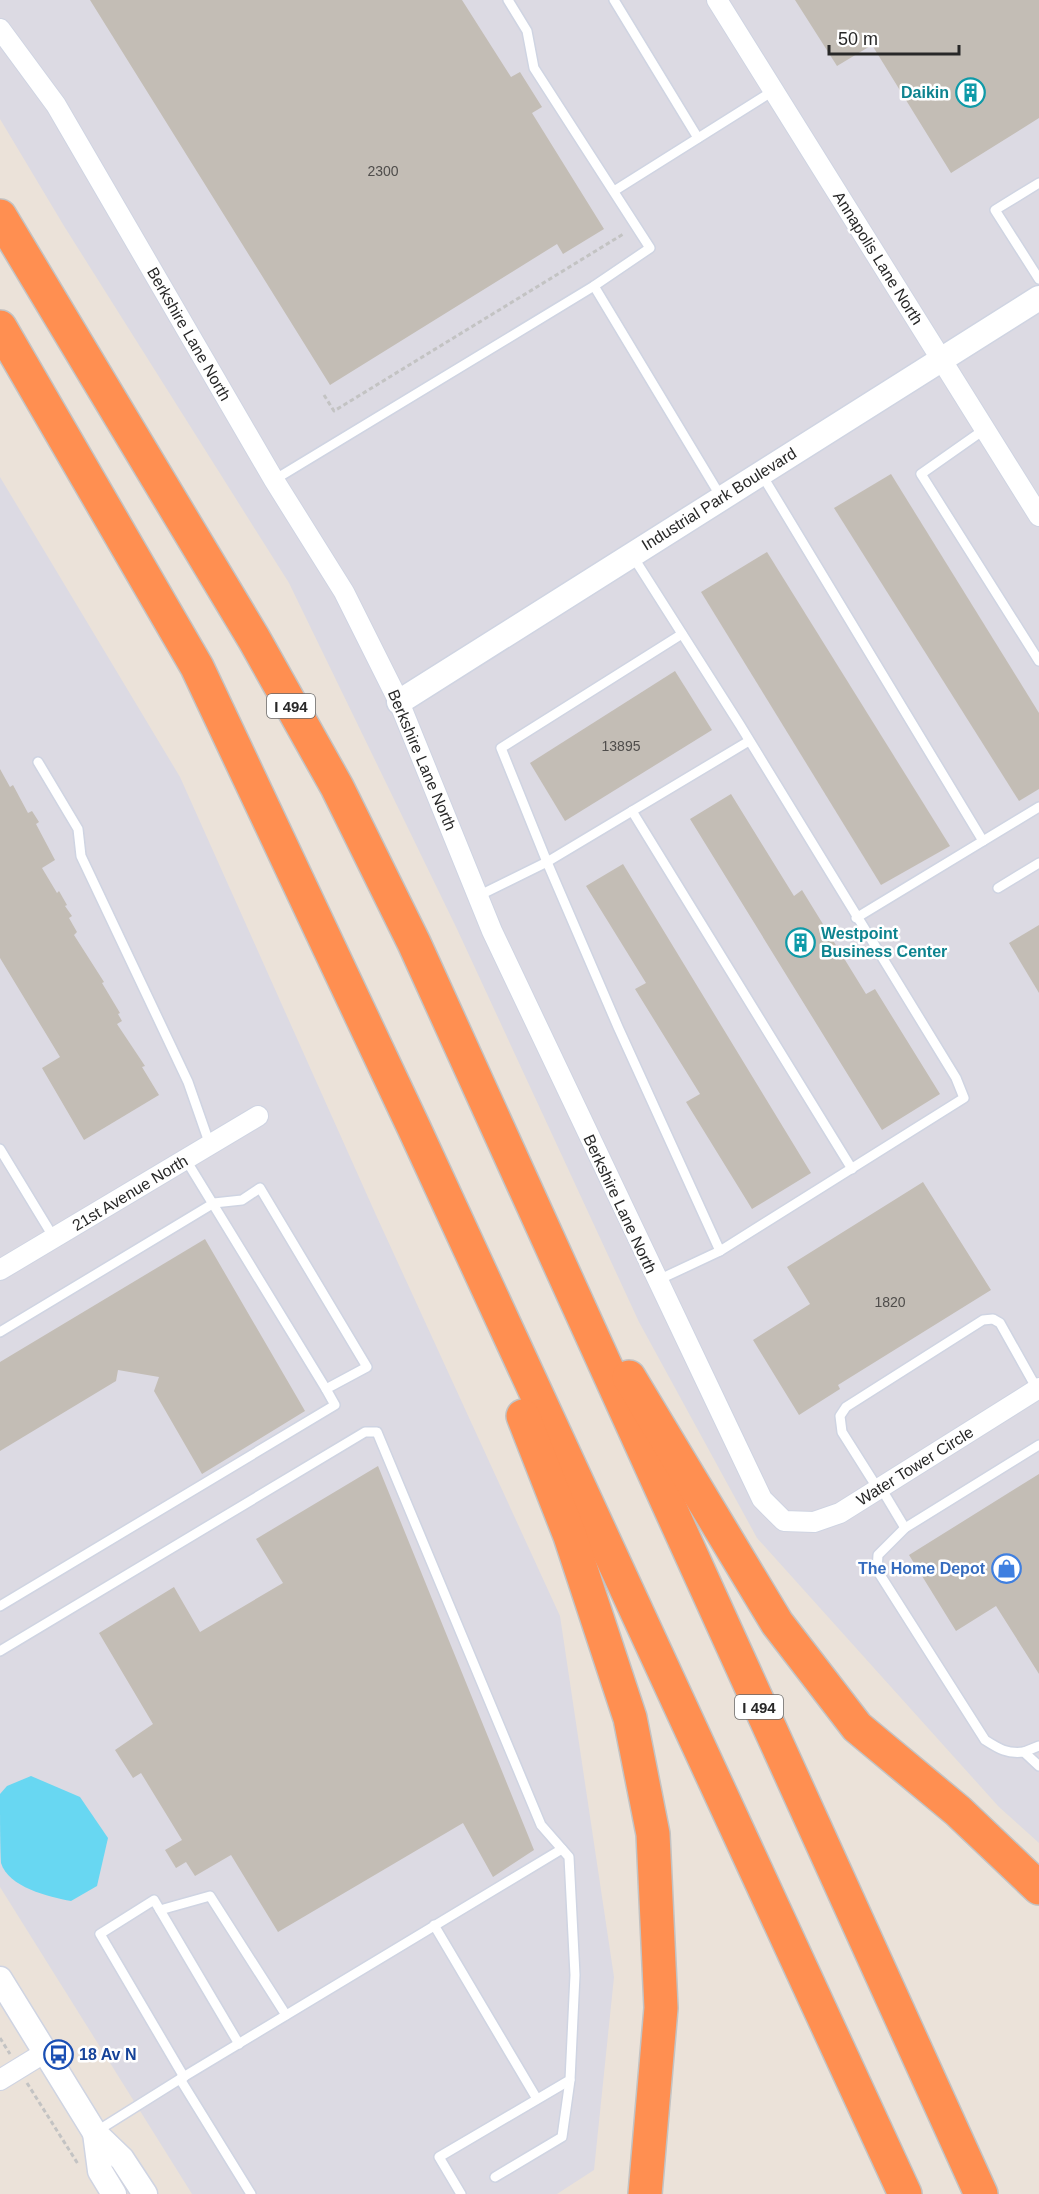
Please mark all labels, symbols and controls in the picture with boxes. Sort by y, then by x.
scale bar [829,18,960,56]
text: 50 m [838,29,878,49]
building icon: Daikin [954,76,986,108]
place label: Daikin [901,84,949,101]
house number: 2300 [367,163,399,179]
street label: Annapolis Lane North [830,188,926,328]
street label: Berkshire Lane North [144,264,234,404]
street label: Industrial Park Boulevard [639,444,799,554]
street label: Berkshire Lane North [385,687,459,833]
road number: I 494 [267,694,315,718]
house number: 13895 [602,738,641,754]
place label: Westpoint Business Center [821,925,947,960]
building icon: Westpoint Business Center [784,926,816,958]
street label: Berkshire Lane North [580,1132,660,1276]
street label: 21st Avenue North [69,1152,191,1234]
house number: 1820 [874,1294,906,1310]
street label: Water Tower Circle [854,1423,977,1509]
shop icon: The Home Depot [990,1552,1022,1584]
place label: The Home Depot [858,1560,986,1577]
road number: I 494 [735,1695,783,1719]
bus stop icon: 18 Av N [42,2038,74,2070]
place label: 18 Av N [79,2046,137,2063]

